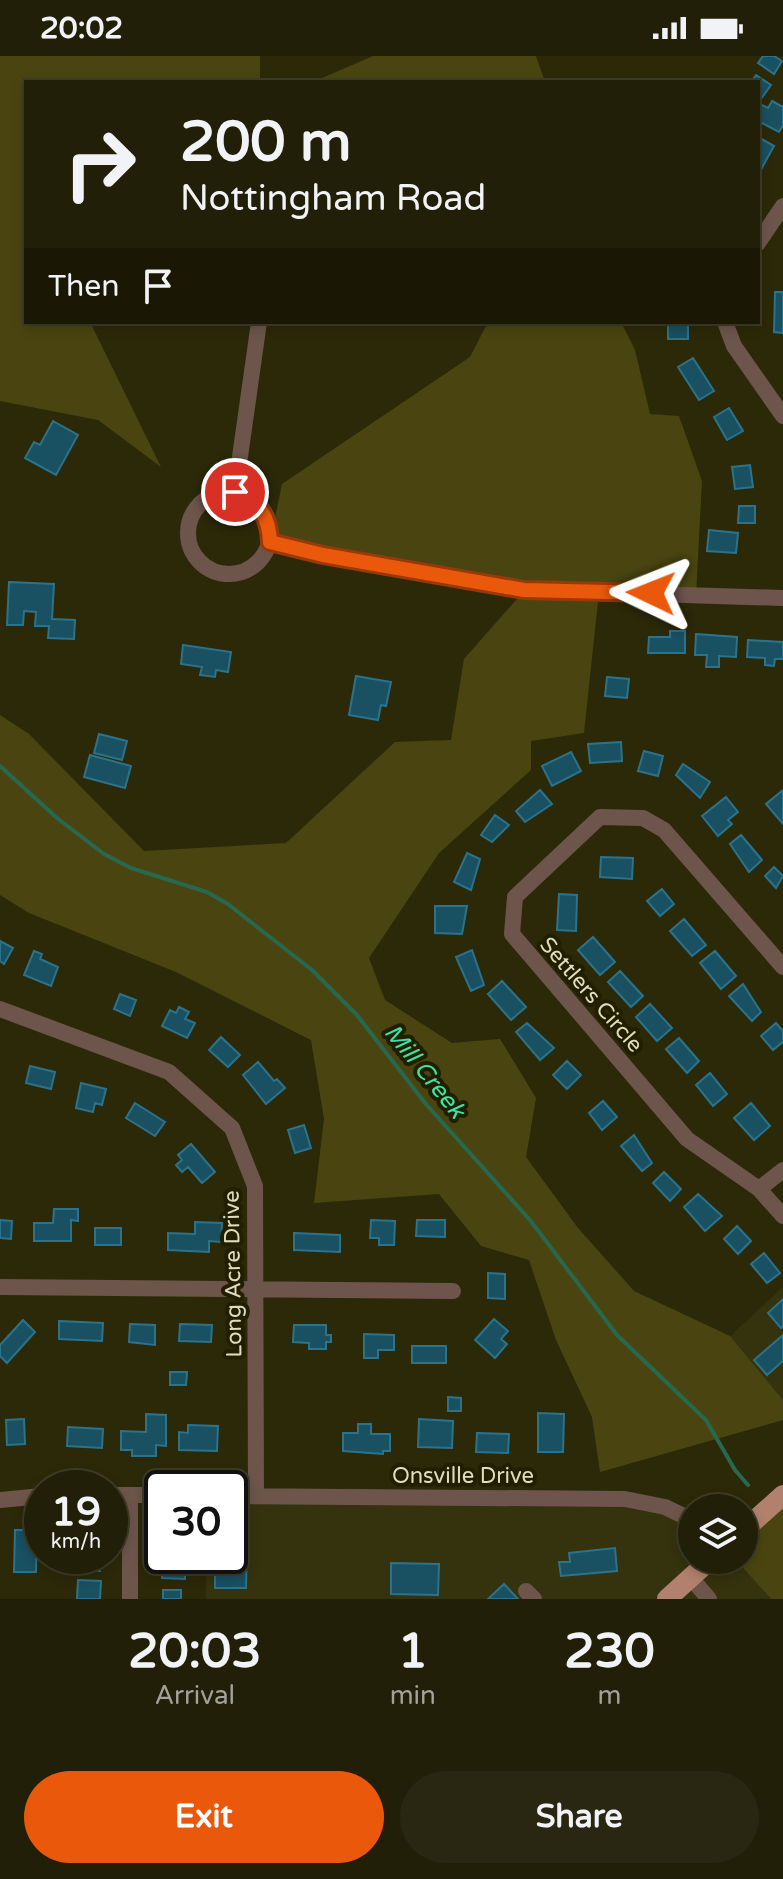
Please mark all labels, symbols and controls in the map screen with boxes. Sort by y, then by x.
text: 20:02 [40,10,123,47]
text: 200 m [180,109,351,176]
icon: right [48,112,152,216]
text: Nottingham Road [180,177,486,220]
icon: arrive [136,264,180,308]
text: Then [48,268,120,305]
pin [201,458,269,526]
icon: arrive [213,470,257,514]
position arrow [609,551,693,635]
street label: Settlers Circle [534,932,648,1058]
water label: Mill Creek [378,1018,473,1126]
street label: Long Acre Drive [219,1190,247,1358]
street label: Onsville Drive [392,1463,534,1489]
speed limit sign: 30 [144,1470,248,1574]
text: 19 [51,1488,101,1536]
map controls [678,1494,758,1574]
button: layers [678,1494,758,1574]
text: km/h [51,1530,101,1554]
text: 20:03 [128,1623,261,1681]
text: 1 [398,1623,428,1681]
text: 230 [564,1623,655,1681]
text: Arrival [155,1680,235,1711]
text: min [390,1680,436,1711]
text: m [598,1680,621,1711]
button: Exit [24,1771,384,1863]
button: Share [400,1771,759,1863]

